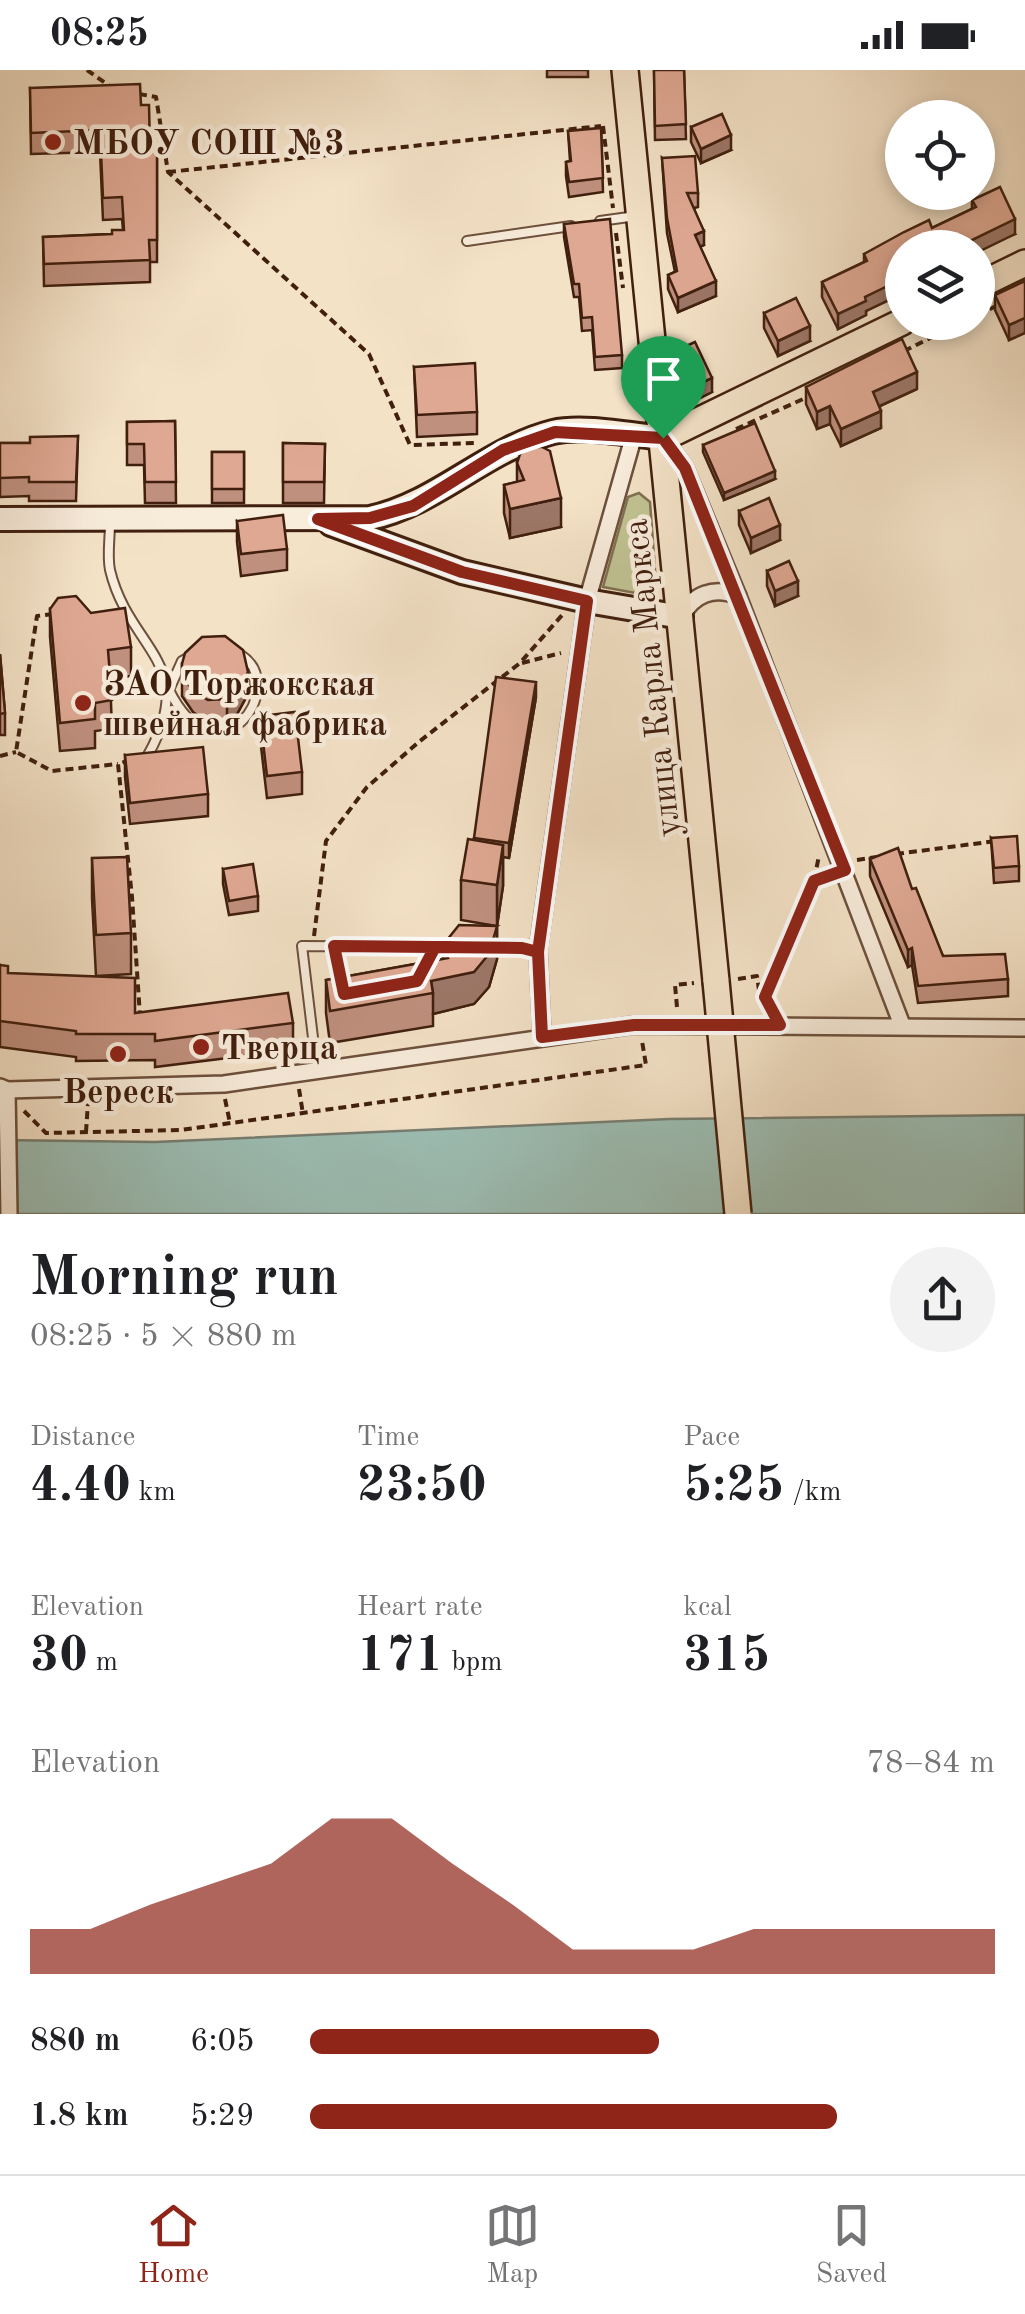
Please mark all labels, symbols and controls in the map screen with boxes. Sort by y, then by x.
text: 08:25 [50,16,149,54]
map controls [885,100,995,340]
button: locate [885,100,995,210]
place label: МБОУ СОШ №3 [73,127,345,162]
marker: МБОУ СОШ №3 [42,131,64,153]
button: layers [885,230,995,340]
pin [621,336,706,439]
icon: arrive [636,351,691,406]
street label: улица Карла Маркса [619,517,688,839]
place label: ЗАО Торжокская швейная фабрика [103,668,387,743]
marker: ЗАО Торжокская швейная фабрика [72,692,94,714]
place label: Тверца [221,1032,338,1067]
marker: Тверца [190,1036,212,1058]
marker: Вереск [107,1043,129,1065]
place label: Вереск [62,1076,174,1111]
button: share [890,1247,995,1352]
text: Morning run [30,1252,339,1307]
text: 08:25 · 5 × 880 m [30,1321,297,1353]
text: Distance [30,1424,135,1452]
text: Time [357,1424,419,1452]
text: Pace [683,1424,740,1452]
text: 4.40 [30,1462,131,1512]
text: 23:50 [357,1462,487,1512]
text: 5:25 [683,1462,784,1512]
text: km [131,1479,176,1507]
text: /km [784,1479,842,1507]
text: Elevation [30,1594,144,1622]
text: Heart rate [357,1594,483,1622]
text: kcal [683,1594,732,1622]
text: 30 [30,1632,88,1682]
text: 171 [357,1632,444,1682]
text: 315 [683,1632,770,1682]
text: m [88,1649,118,1677]
text: bpm [444,1649,503,1677]
text: Elevation [30,1748,160,1780]
text: 78–84 m [867,1748,995,1780]
text: 880 m [30,2026,120,2058]
text: 6:05 [190,2026,255,2058]
text: 1.8 km [30,2101,129,2133]
text: 5:29 [190,2101,255,2133]
tab: Home [138,2198,209,2293]
tab: Map [485,2198,540,2293]
tab: Saved [816,2198,887,2293]

